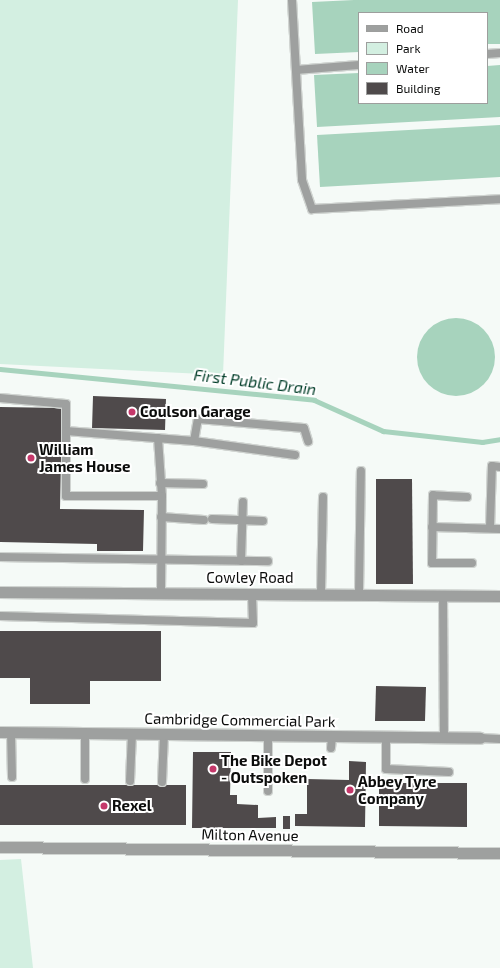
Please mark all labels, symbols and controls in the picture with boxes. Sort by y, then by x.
legend [358,12,488,104]
text: Road [396,21,424,35]
text: Park [396,41,421,55]
text: Water [396,61,430,75]
text: Building [396,81,440,95]
water label: First Public Drain [193,365,317,399]
place label: Coulson Garage [140,403,251,421]
marker: Coulson Garage [127,407,137,417]
place label: William James House [39,440,131,475]
marker: William James House [26,453,36,463]
street label: Cowley Road [206,569,294,587]
street label: Cambridge Commercial Park [144,709,336,731]
place label: The Bike Depot - Outspoken [221,751,327,786]
marker: The Bike Depot - Outspoken [208,764,218,774]
place label: Abbey Tyre Company [358,772,437,807]
marker: Abbey Tyre Company [345,785,355,795]
place label: Rexel [112,797,152,815]
marker: Rexel [99,801,109,811]
street label: Milton Avenue [201,825,299,845]

